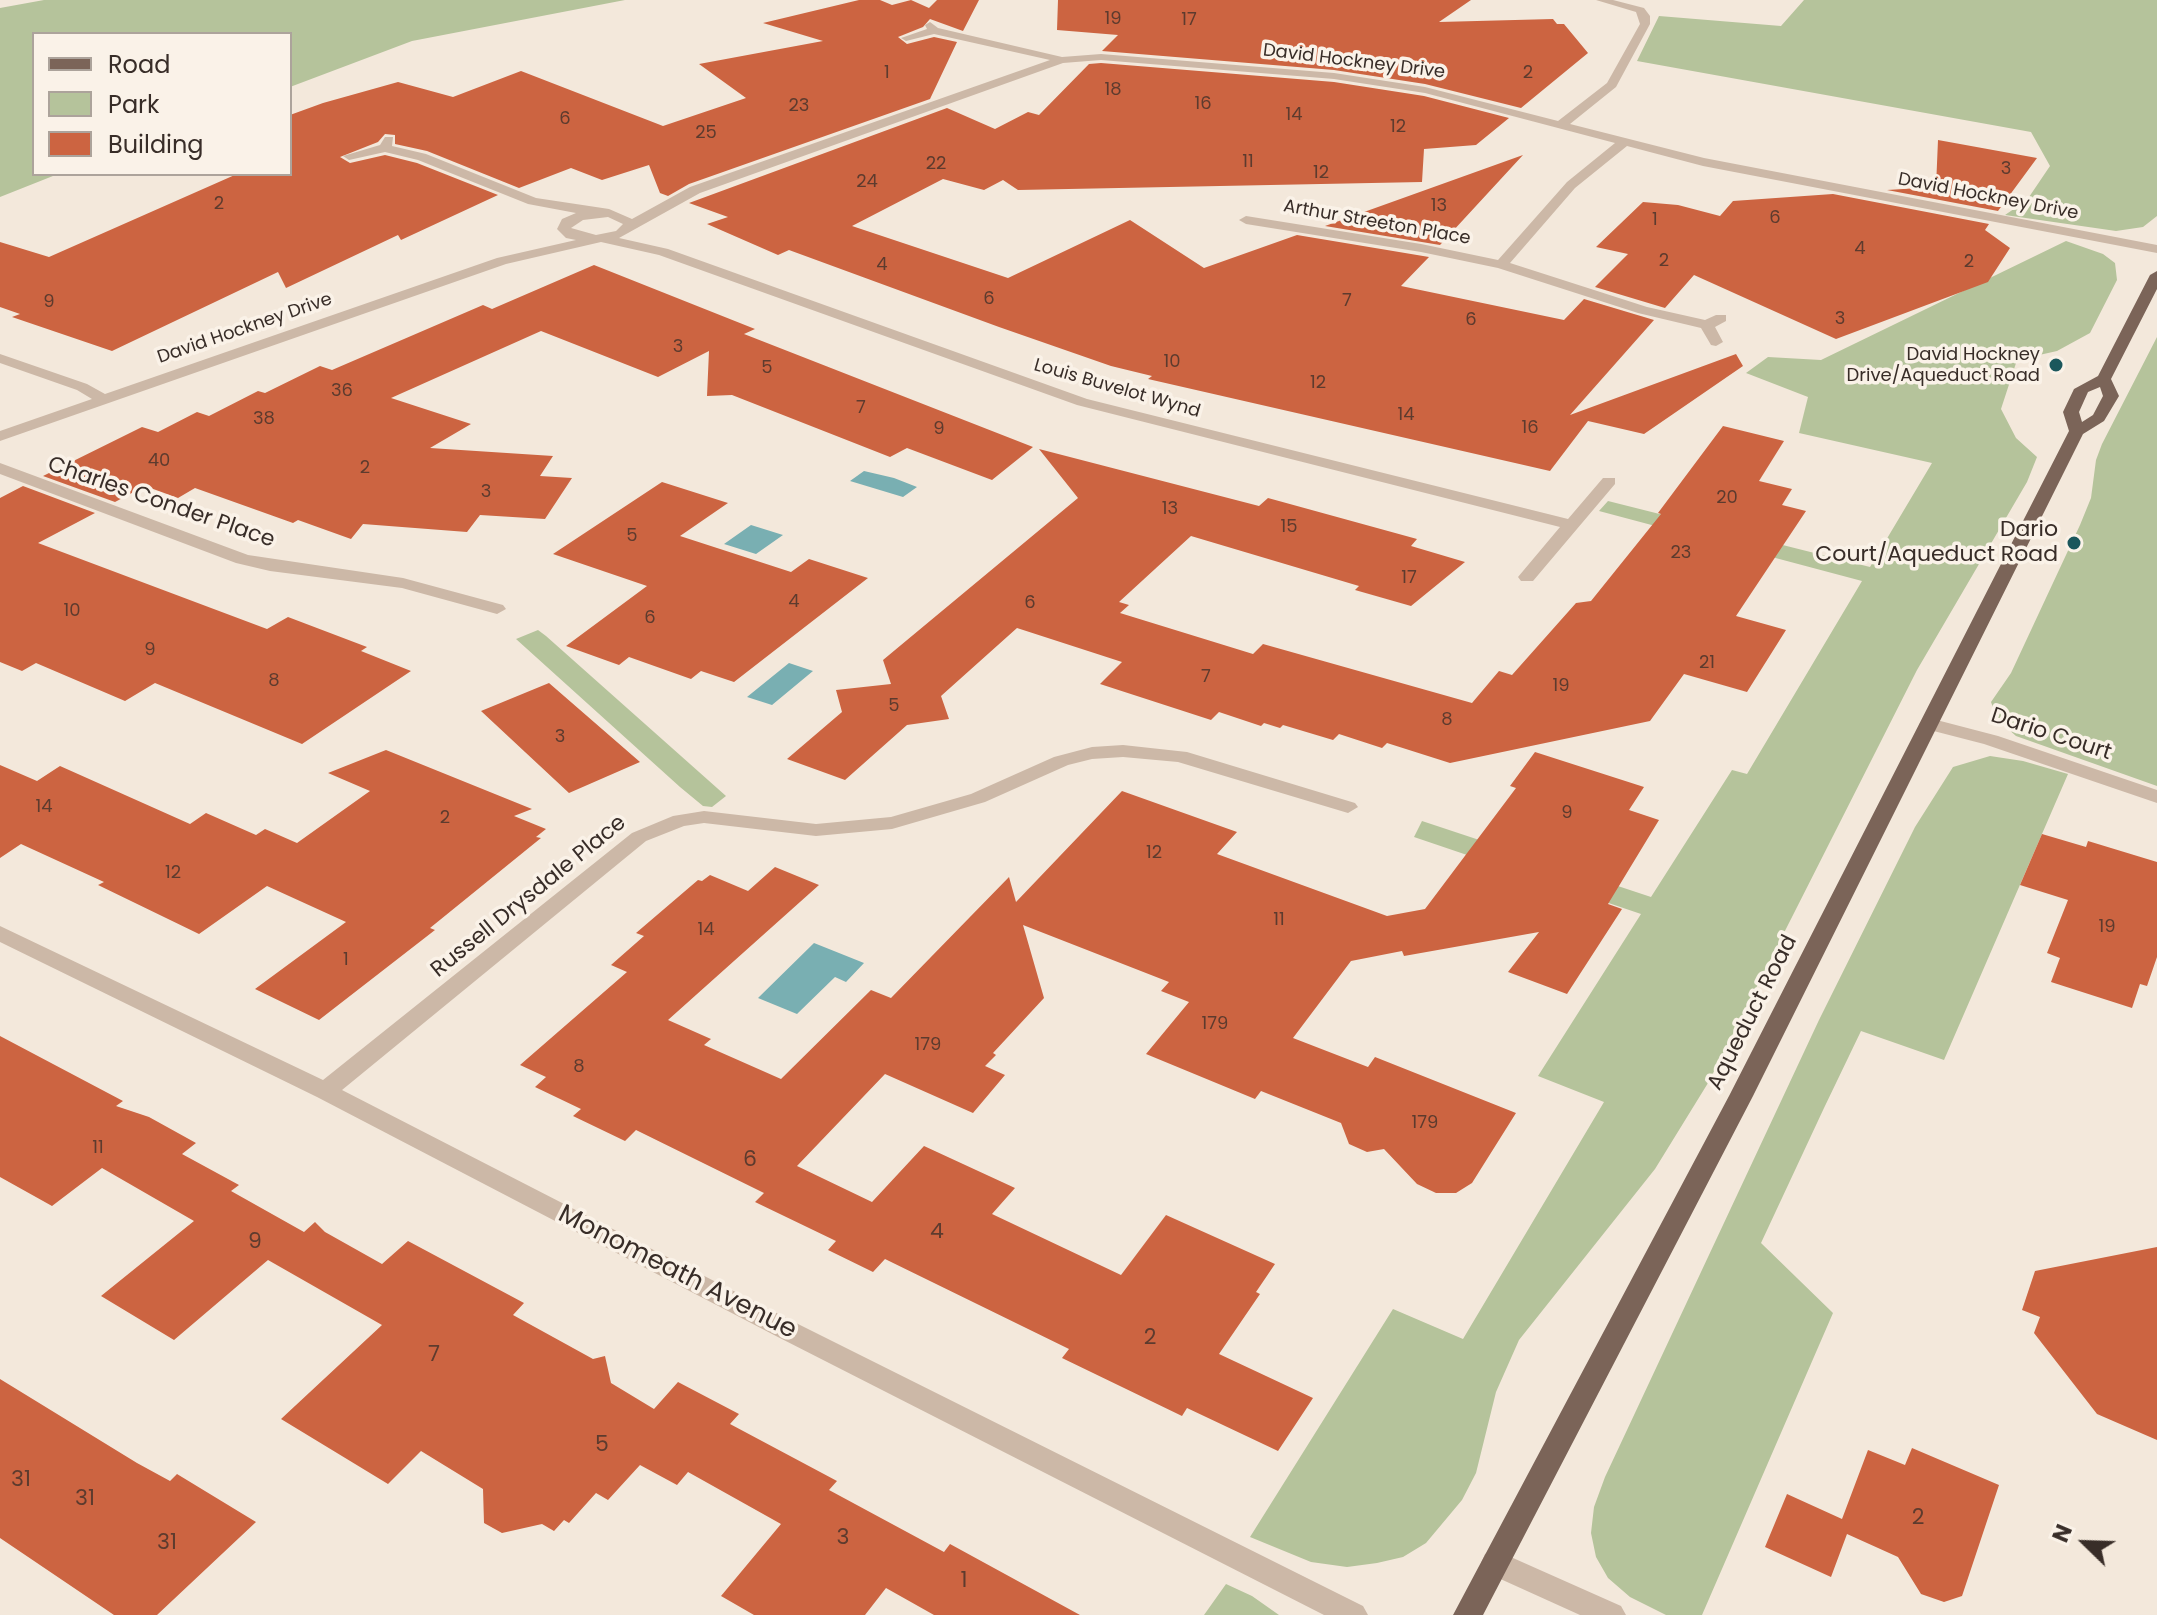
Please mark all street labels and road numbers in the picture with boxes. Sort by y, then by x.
street label: David Hockney Drive [1262,40,1446,84]
street label: David Hockney Drive [1896,169,2080,225]
street label: Arthur Streeton Place [1282,196,1472,250]
street label: David Hockney Drive [155,289,335,369]
street label: Louis Buvelot Wynd [1031,355,1203,423]
street label: Charles Conder Place [44,452,278,554]
street label: Dario Court [1987,703,2115,767]
street label: Russell Drysdale Place [426,810,632,984]
street label: Aqueduct Road [1702,931,1804,1095]
street label: Monomeath Avenue [553,1199,801,1347]

